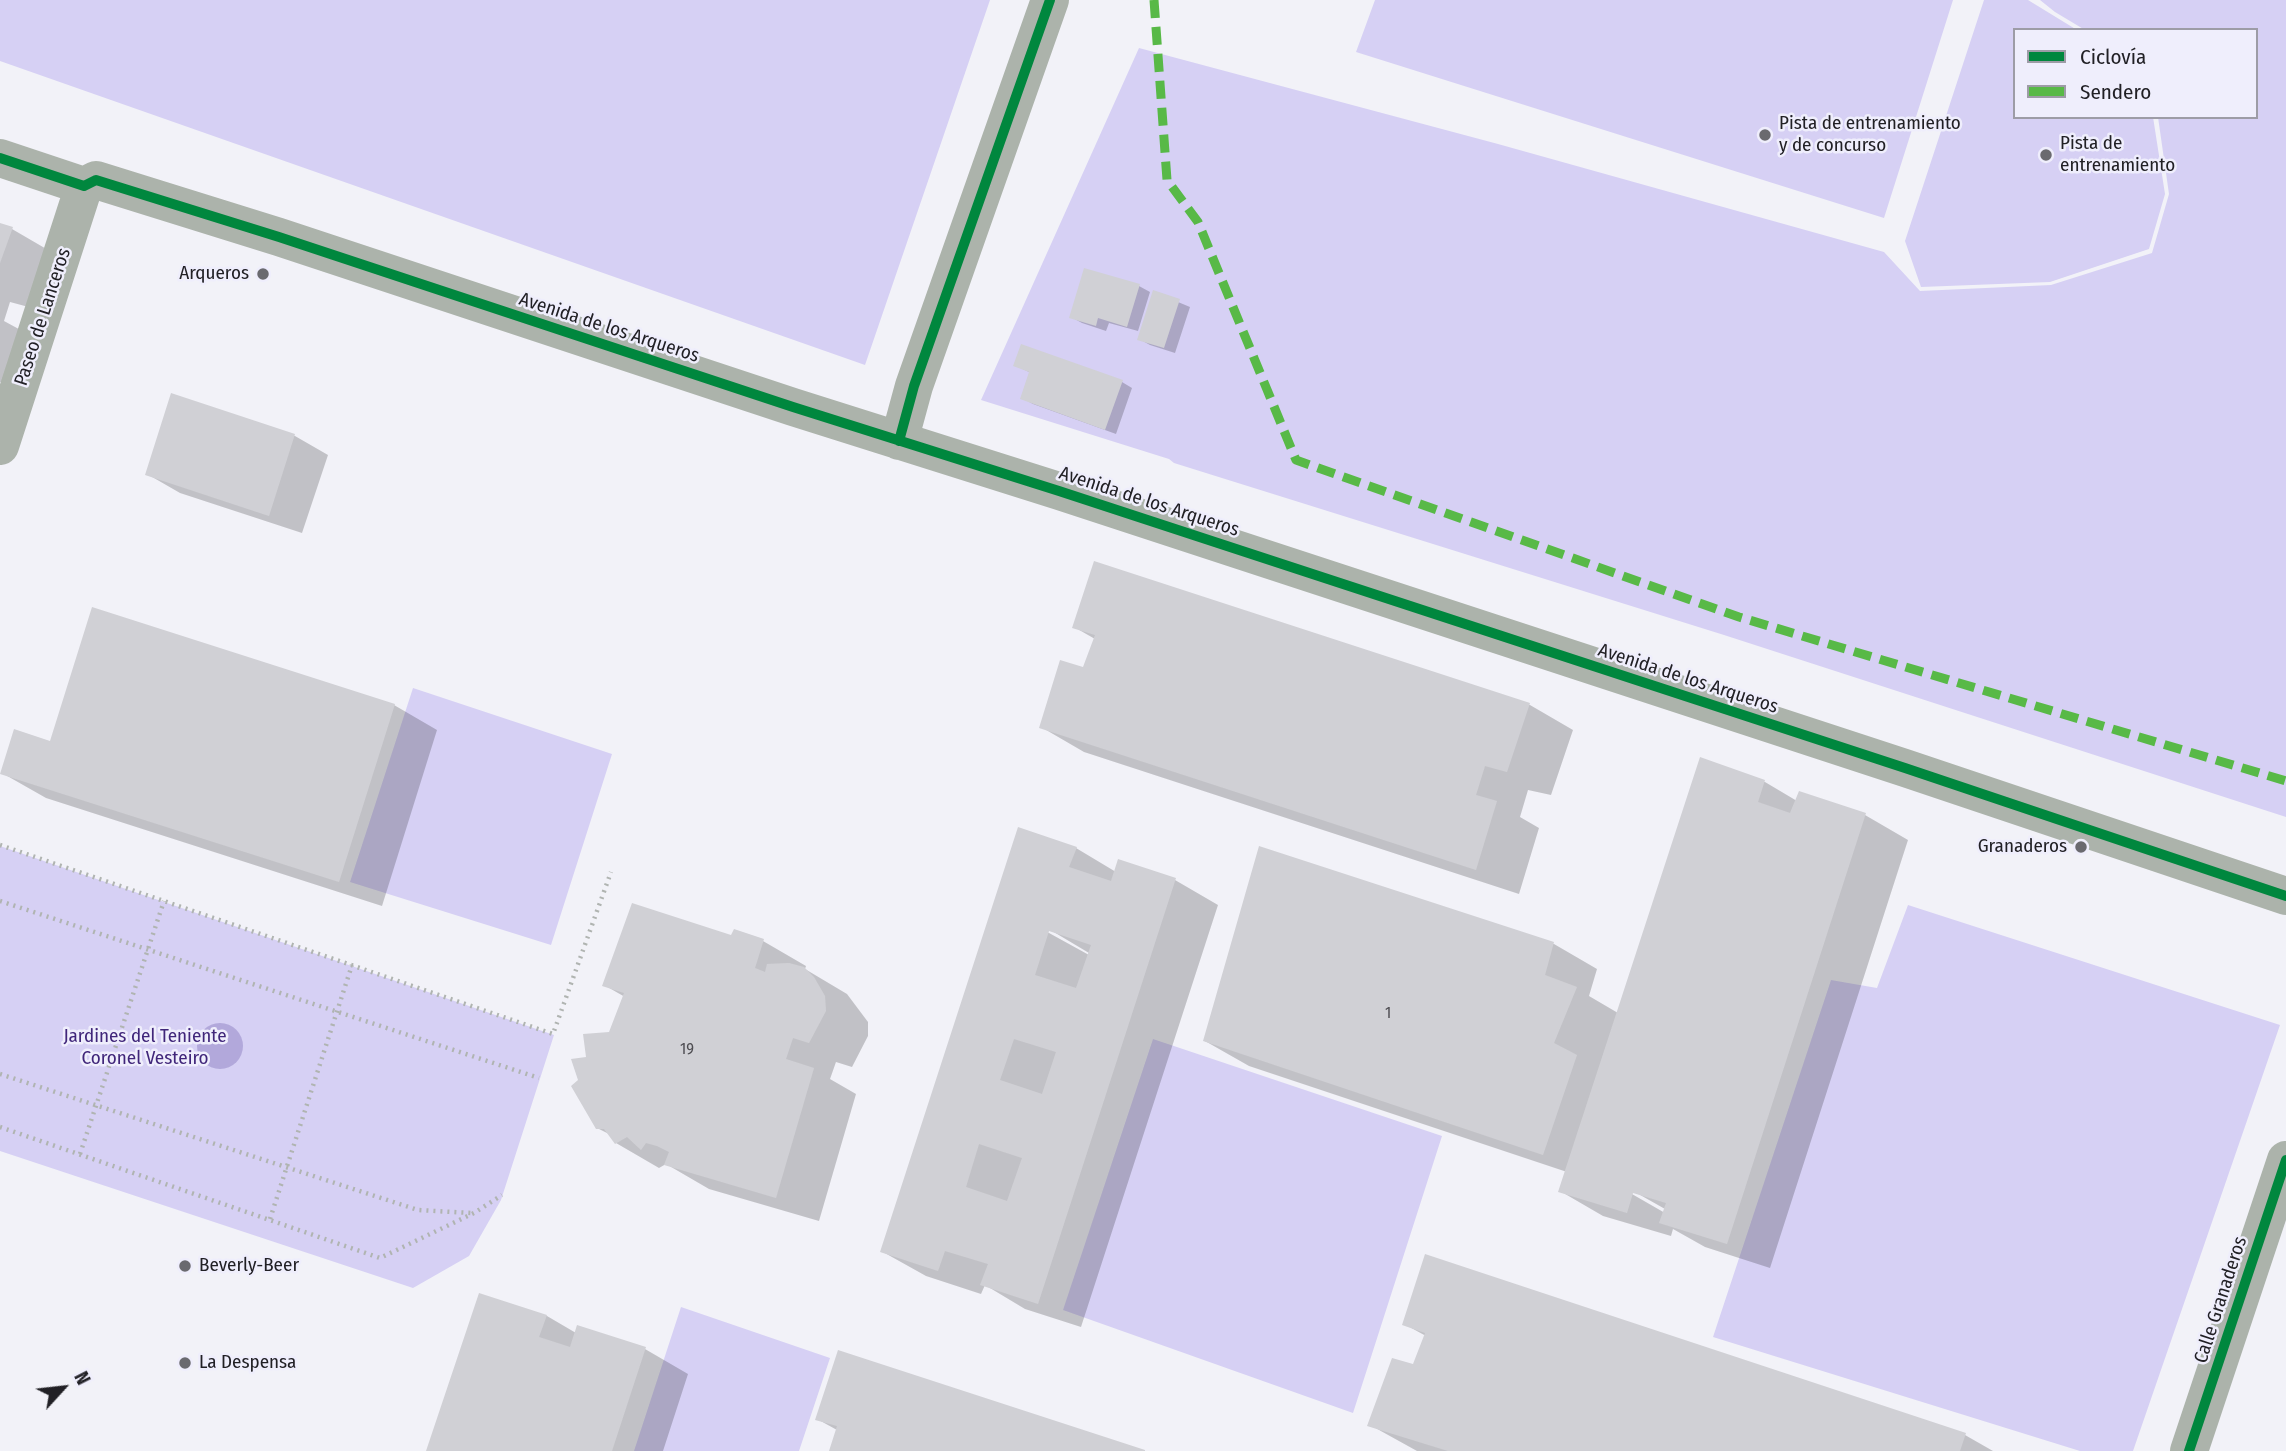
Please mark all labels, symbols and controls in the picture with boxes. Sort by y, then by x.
legend [2013,28,2258,119]
text: Ciclovía [2080,44,2146,70]
text: Sendero [2080,79,2151,105]
place label: Pista de entrenamiento y de concurso [1779,113,1961,157]
marker: Pista de entrenamiento y de concurso [1757,127,1773,143]
place label: Pista de entrenamiento [2060,133,2175,177]
marker: Pista de entrenamiento [2038,147,2054,163]
street label: Paseo de Lanceros [10,245,76,389]
place label: Arqueros [179,263,249,285]
marker: Arqueros [255,266,271,282]
street label: Avenida de los Arqueros [516,288,702,368]
street label: Avenida de los Arqueros [1056,462,1242,542]
street label: Avenida de los Arqueros [1595,639,1781,719]
place label: Granaderos [1978,836,2067,858]
marker: Granaderos [2073,839,2089,855]
house number: 1 [1385,1004,1391,1024]
park label: Jardines del Teniente Coronel Vesteiro [63,1026,227,1070]
house number: 19 [680,1040,694,1060]
street label: Calle Granaderos [2190,1234,2252,1366]
place label: Beverly-Beer [199,1255,299,1277]
marker: Beverly-Beer [177,1258,193,1274]
place label: La Despensa [199,1352,296,1374]
north arrow [28,1353,98,1423]
marker: La Despensa [177,1355,193,1371]
text: N [69,1368,95,1389]

